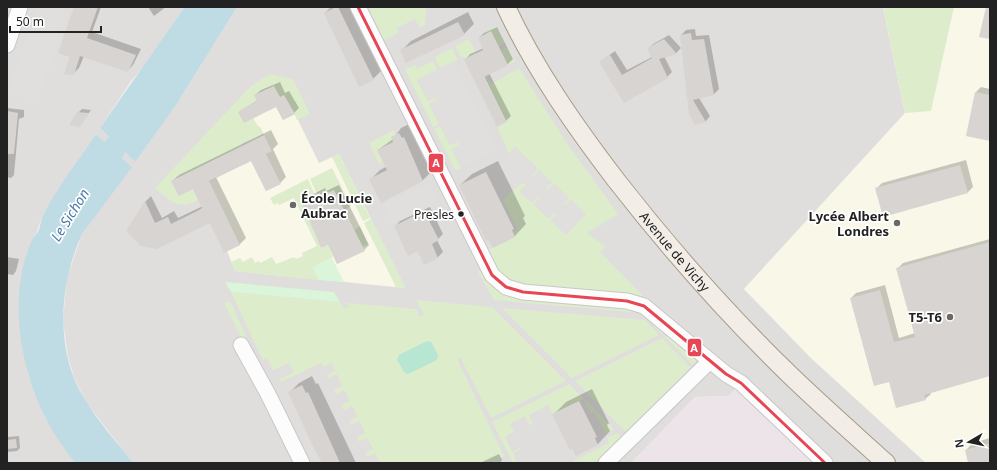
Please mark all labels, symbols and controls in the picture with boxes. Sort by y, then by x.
scale bar [10,8,101,34]
text: 50 m [16,13,44,30]
line badge: A [428,153,444,173]
text: A [432,155,440,170]
water label: Le Sichon [46,185,93,245]
place label: École Lucie Aubrac [301,189,372,222]
marker: École Lucie Aubrac [288,200,298,210]
place label: Presles [414,206,454,223]
place label: Lycée Albert Londres [808,207,889,240]
street label: Avenue de Vichy [636,208,714,296]
marker: Presles [456,209,466,219]
marker: Lycée Albert Londres [892,218,902,228]
place label: T5-T6 [908,308,942,326]
marker: T5-T6 [945,312,955,322]
line badge: A [687,338,702,357]
text: A [690,340,698,355]
north arrow [949,422,989,462]
text: N [951,438,967,449]

